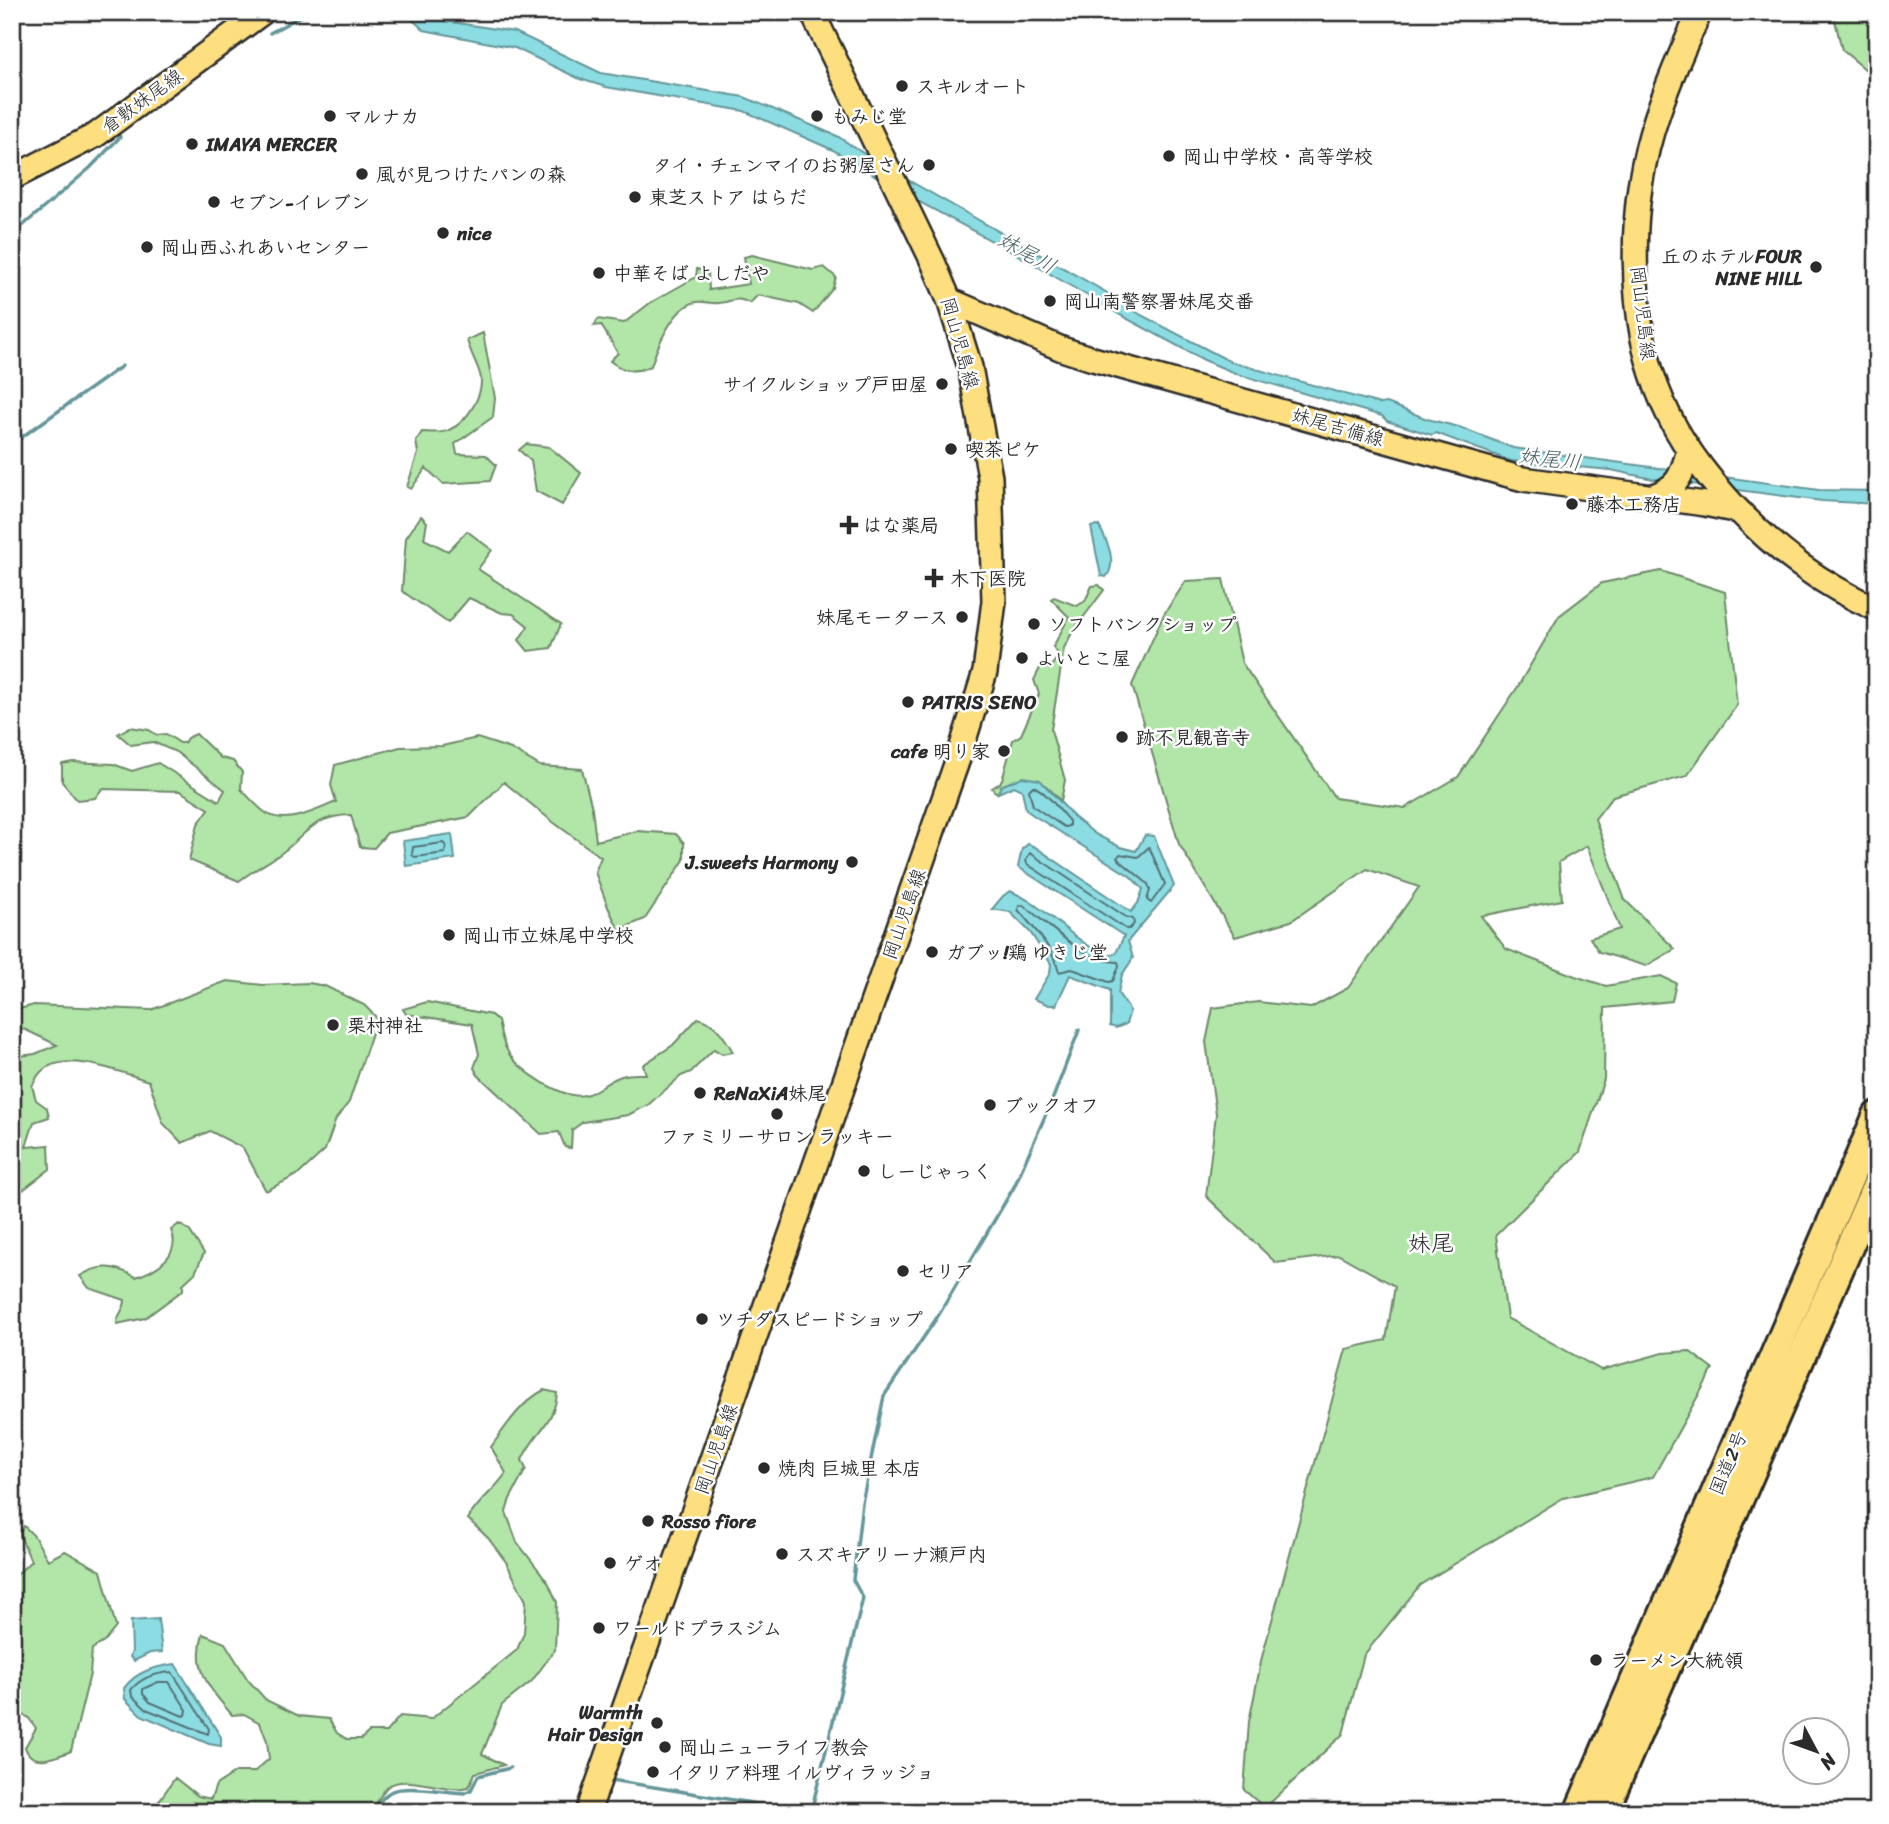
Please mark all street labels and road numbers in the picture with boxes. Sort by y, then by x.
street label: 倉敷妹尾線 [94,60,190,142]
street label: 岡山児島線 [1621,264,1665,362]
street label: 岡山児島線 [931,293,989,393]
street label: 妹尾吉備線 [1288,398,1388,456]
street label: 岡山児島線 [873,864,935,964]
street label: 岡山児島線 [685,1399,747,1499]
street label: 国道2号 [1700,1425,1756,1501]

